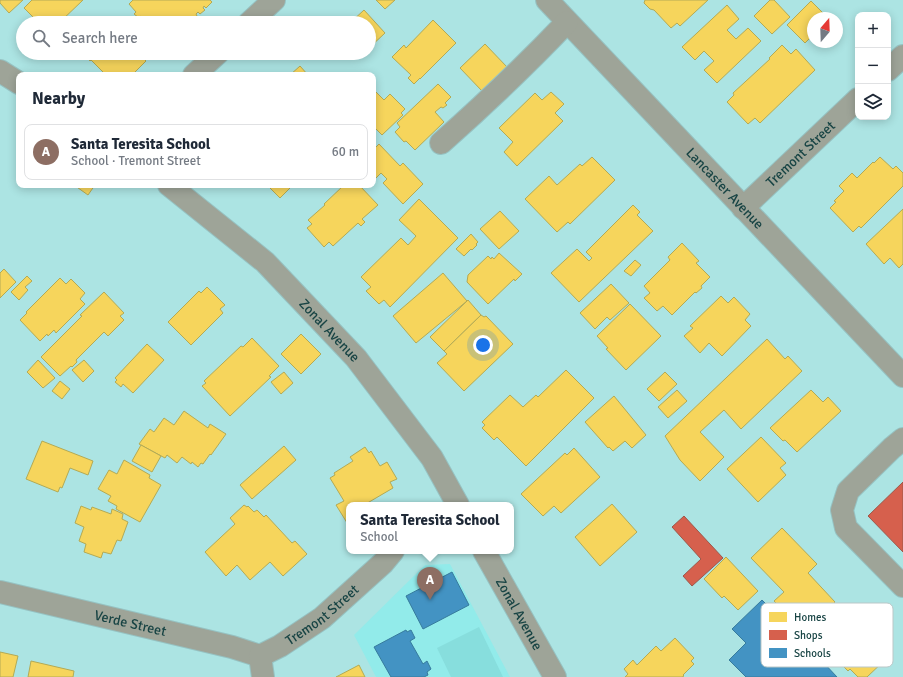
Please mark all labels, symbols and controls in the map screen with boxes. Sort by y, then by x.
north arrow [807,12,843,48]
map controls [855,12,891,120]
button: + [855,12,891,48]
search box [16,16,376,60]
icon: search [30,27,52,49]
text: Search here [62,29,138,47]
button: − [855,48,891,84]
button: layers [855,84,891,120]
text: Nearby [32,88,85,109]
street label: Tremont Street [763,117,839,191]
text: Santa Teresita School [71,135,211,153]
text: A [42,144,50,160]
text: 60 m [332,144,359,160]
street label: Lancaster Avenue [682,144,767,233]
text: School · Tremont Street [71,153,201,169]
street label: Zonal Avenue [295,295,363,366]
your location [473,335,493,355]
popup [346,502,514,554]
text: Santa Teresita School [360,511,500,529]
text: School [360,529,398,545]
pin: A [417,567,443,600]
street label: Zonal Avenue [492,575,546,653]
street label: Tremont Street [282,581,362,649]
legend [761,603,893,667]
street label: Verde Street [93,607,168,640]
text: Homes [794,611,826,624]
text: Shops [794,629,823,642]
text: Schools [794,647,831,660]

